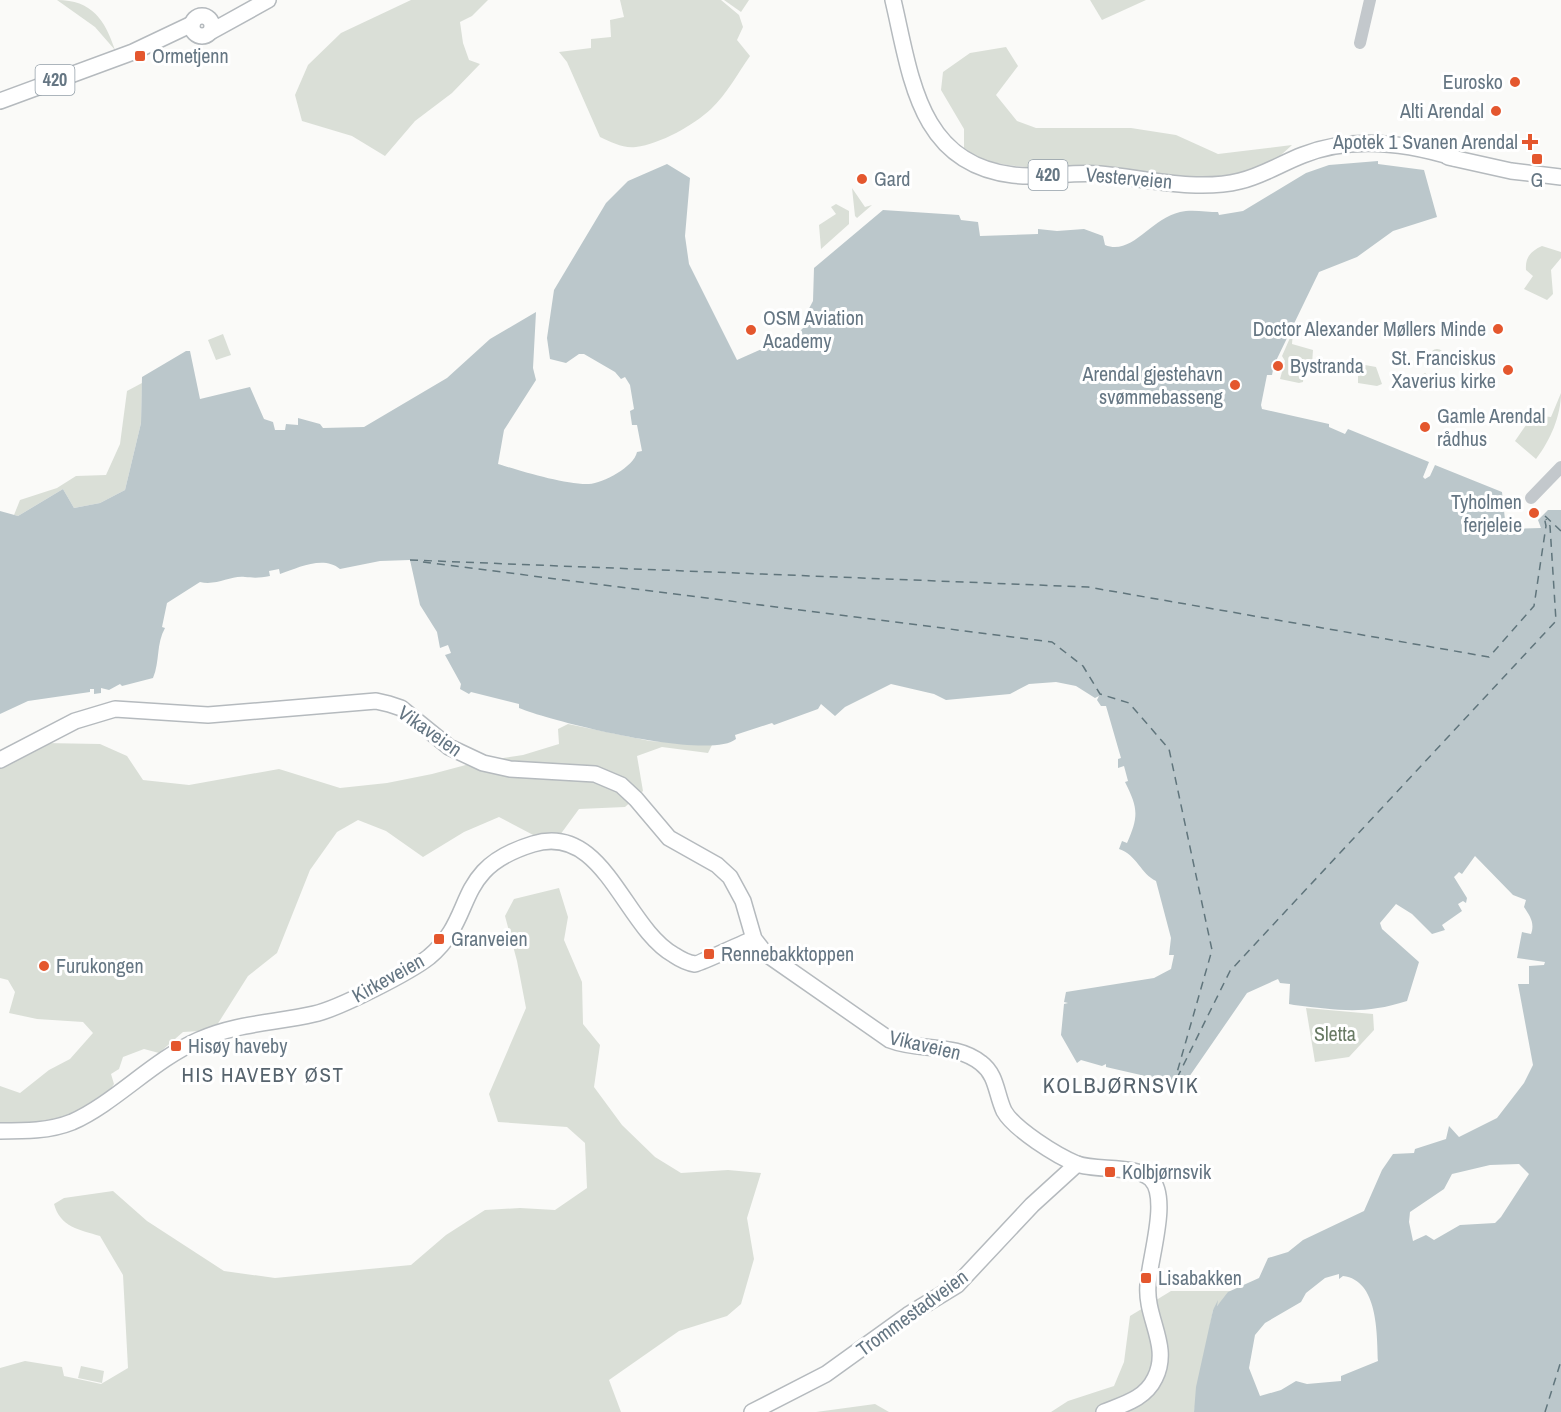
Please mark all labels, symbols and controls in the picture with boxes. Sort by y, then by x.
place label: Ormetjenn [152,42,229,69]
marker: Ormetjenn [133,49,147,63]
road number: 420 [36,65,74,95]
place label: Eurosko [1443,68,1503,95]
marker: Eurosko [1508,75,1522,89]
place label: Alti Arendal [1399,97,1484,124]
marker: Alti Arendal [1489,104,1503,118]
place label: Apotek 1 Svanen Arendal [1332,128,1518,155]
marker: Apotek 1 Svanen Arendal [1523,135,1537,149]
marker: G [1530,152,1544,166]
road number: 420 [1028,160,1068,190]
street label: Vesterveien [1085,160,1173,195]
place label: Gard [874,165,910,192]
place label: G [1531,166,1543,193]
marker: Gard [855,172,869,186]
place label: OSM Aviation Academy [762,304,864,354]
place label: Doctor Alexander Møllers Minde [1253,315,1486,342]
marker: Doctor Alexander Møllers Minde [1491,322,1505,336]
marker: OSM Aviation Academy [744,323,758,337]
place label: St. Franciskus Xaverius kirke [1391,344,1496,394]
place label: Bystranda [1290,352,1364,379]
marker: Bystranda [1271,359,1285,373]
place label: Arendal gjestehavn svømmebasseng [1082,360,1223,410]
marker: St. Franciskus Xaverius kirke [1501,363,1515,377]
marker: Arendal gjestehavn svømmebasseng [1228,378,1242,392]
place label: Gamle Arendal rådhus [1437,402,1545,452]
marker: Gamle Arendal rådhus [1418,420,1432,434]
place label: Tyholmen ferjeleie [1451,488,1522,538]
marker: Tyholmen ferjeleie [1527,506,1541,520]
street label: Vikaveien [393,699,468,762]
place label: Granveien [451,925,528,952]
marker: Granveien [432,932,446,946]
place label: Rennebakktoppen [721,940,854,967]
street label: Kirkeveien [347,947,429,1008]
marker: Rennebakktoppen [702,947,716,961]
place label: Furukongen [56,952,144,979]
marker: Furukongen [37,959,51,973]
park label: Sletta [1314,1020,1356,1047]
street label: Vikaveien [887,1023,964,1066]
place label: Hisøy haveby [188,1032,288,1059]
marker: Hisøy haveby [169,1039,183,1053]
district label: HIS HAVEBY ØST [181,1060,345,1089]
district label: KOLBJØRNSVIK [1043,1070,1199,1100]
place label: Kolbjørnsvik [1122,1158,1212,1185]
marker: Kolbjørnsvik [1103,1165,1117,1179]
street label: Trommestadveien [851,1263,973,1362]
place label: Lisabakken [1158,1264,1242,1291]
marker: Lisabakken [1139,1271,1153,1285]

